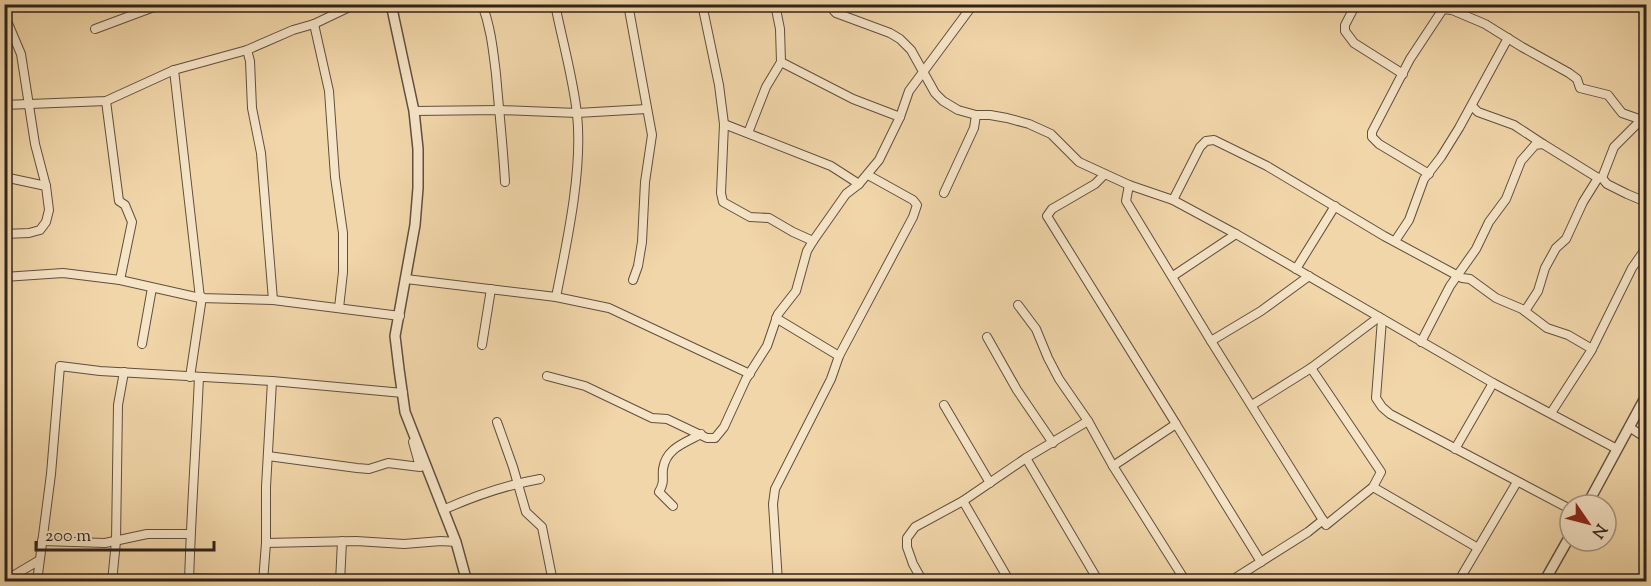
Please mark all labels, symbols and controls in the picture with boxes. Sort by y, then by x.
north arrow [1558,493,1618,553]
scale bar [36,514,214,552]
text: N [1585,518,1611,542]
text: 200 m [45,524,91,550]

